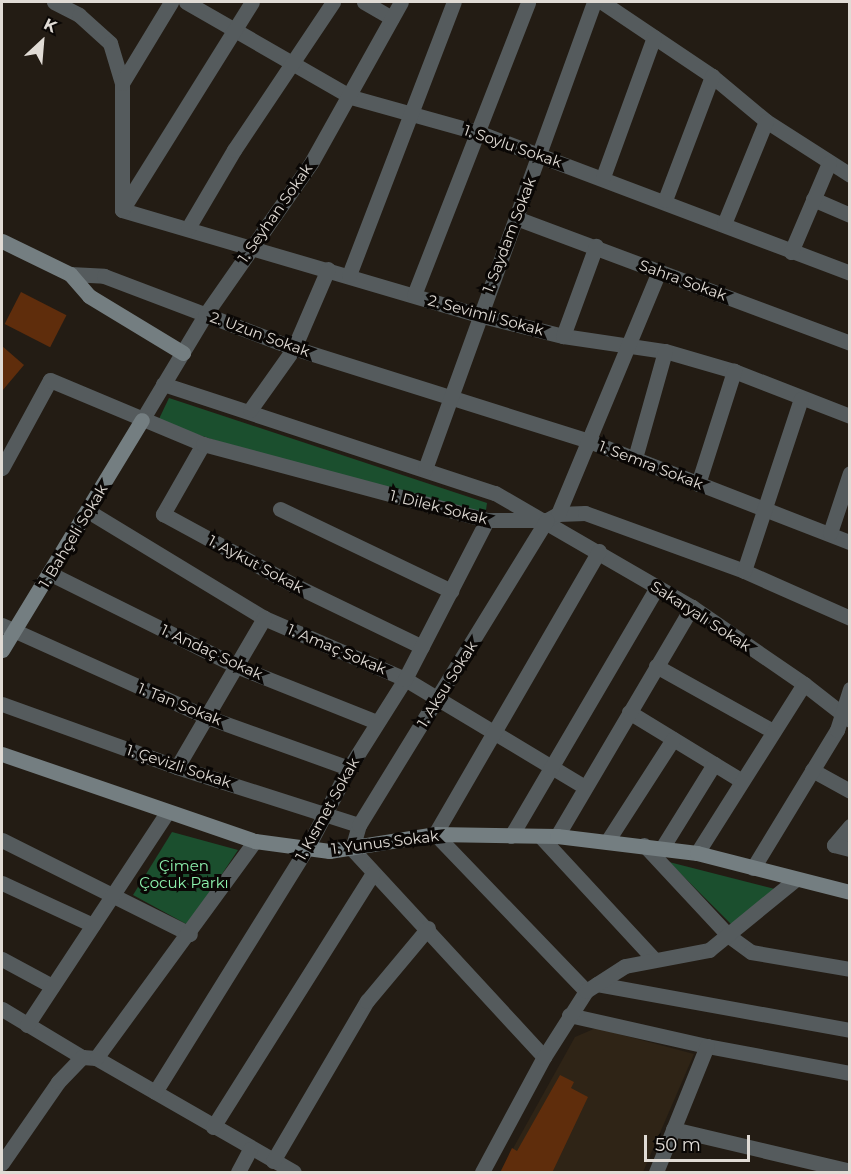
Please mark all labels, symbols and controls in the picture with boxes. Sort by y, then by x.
north arrow [12,12,72,72]
text: K [41,14,60,37]
street label: 1. Soylu Sokak [462,121,564,171]
street label: 1. Seyhan Sokak [234,160,316,266]
street label: 1. Saydam Sokak [479,175,539,295]
street label: Sahra Sokak [637,256,729,304]
street label: 2. Sevimli Sokak [426,291,546,339]
street label: 2. Uzun Sokak [208,308,312,360]
street label: 1. Semra Sokak [596,437,706,493]
street label: 1. Bahçeli Sokak [35,481,111,591]
street label: 1. Dilek Sokak [388,486,490,528]
street label: 1. Aykut Sokak [205,531,307,597]
street label: Sakaryalı Sokak [648,577,754,655]
street label: 1. Amaç Sokak [285,620,389,678]
street label: 1. Andaç Sokak [158,621,266,683]
street label: 1. Aksu Sokak [413,637,481,731]
street label: 1. Tan Sokak [135,679,225,729]
street label: 1. Çevizli Sokak [124,741,234,791]
street label: 1. Kısmet Sokak [291,754,363,864]
street label: 1. Yunus Sokak [330,826,440,858]
park label: Çimen Çocuk Parkı [139,856,229,891]
scale bar [647,1123,754,1161]
text: 50 m [655,1134,701,1156]

